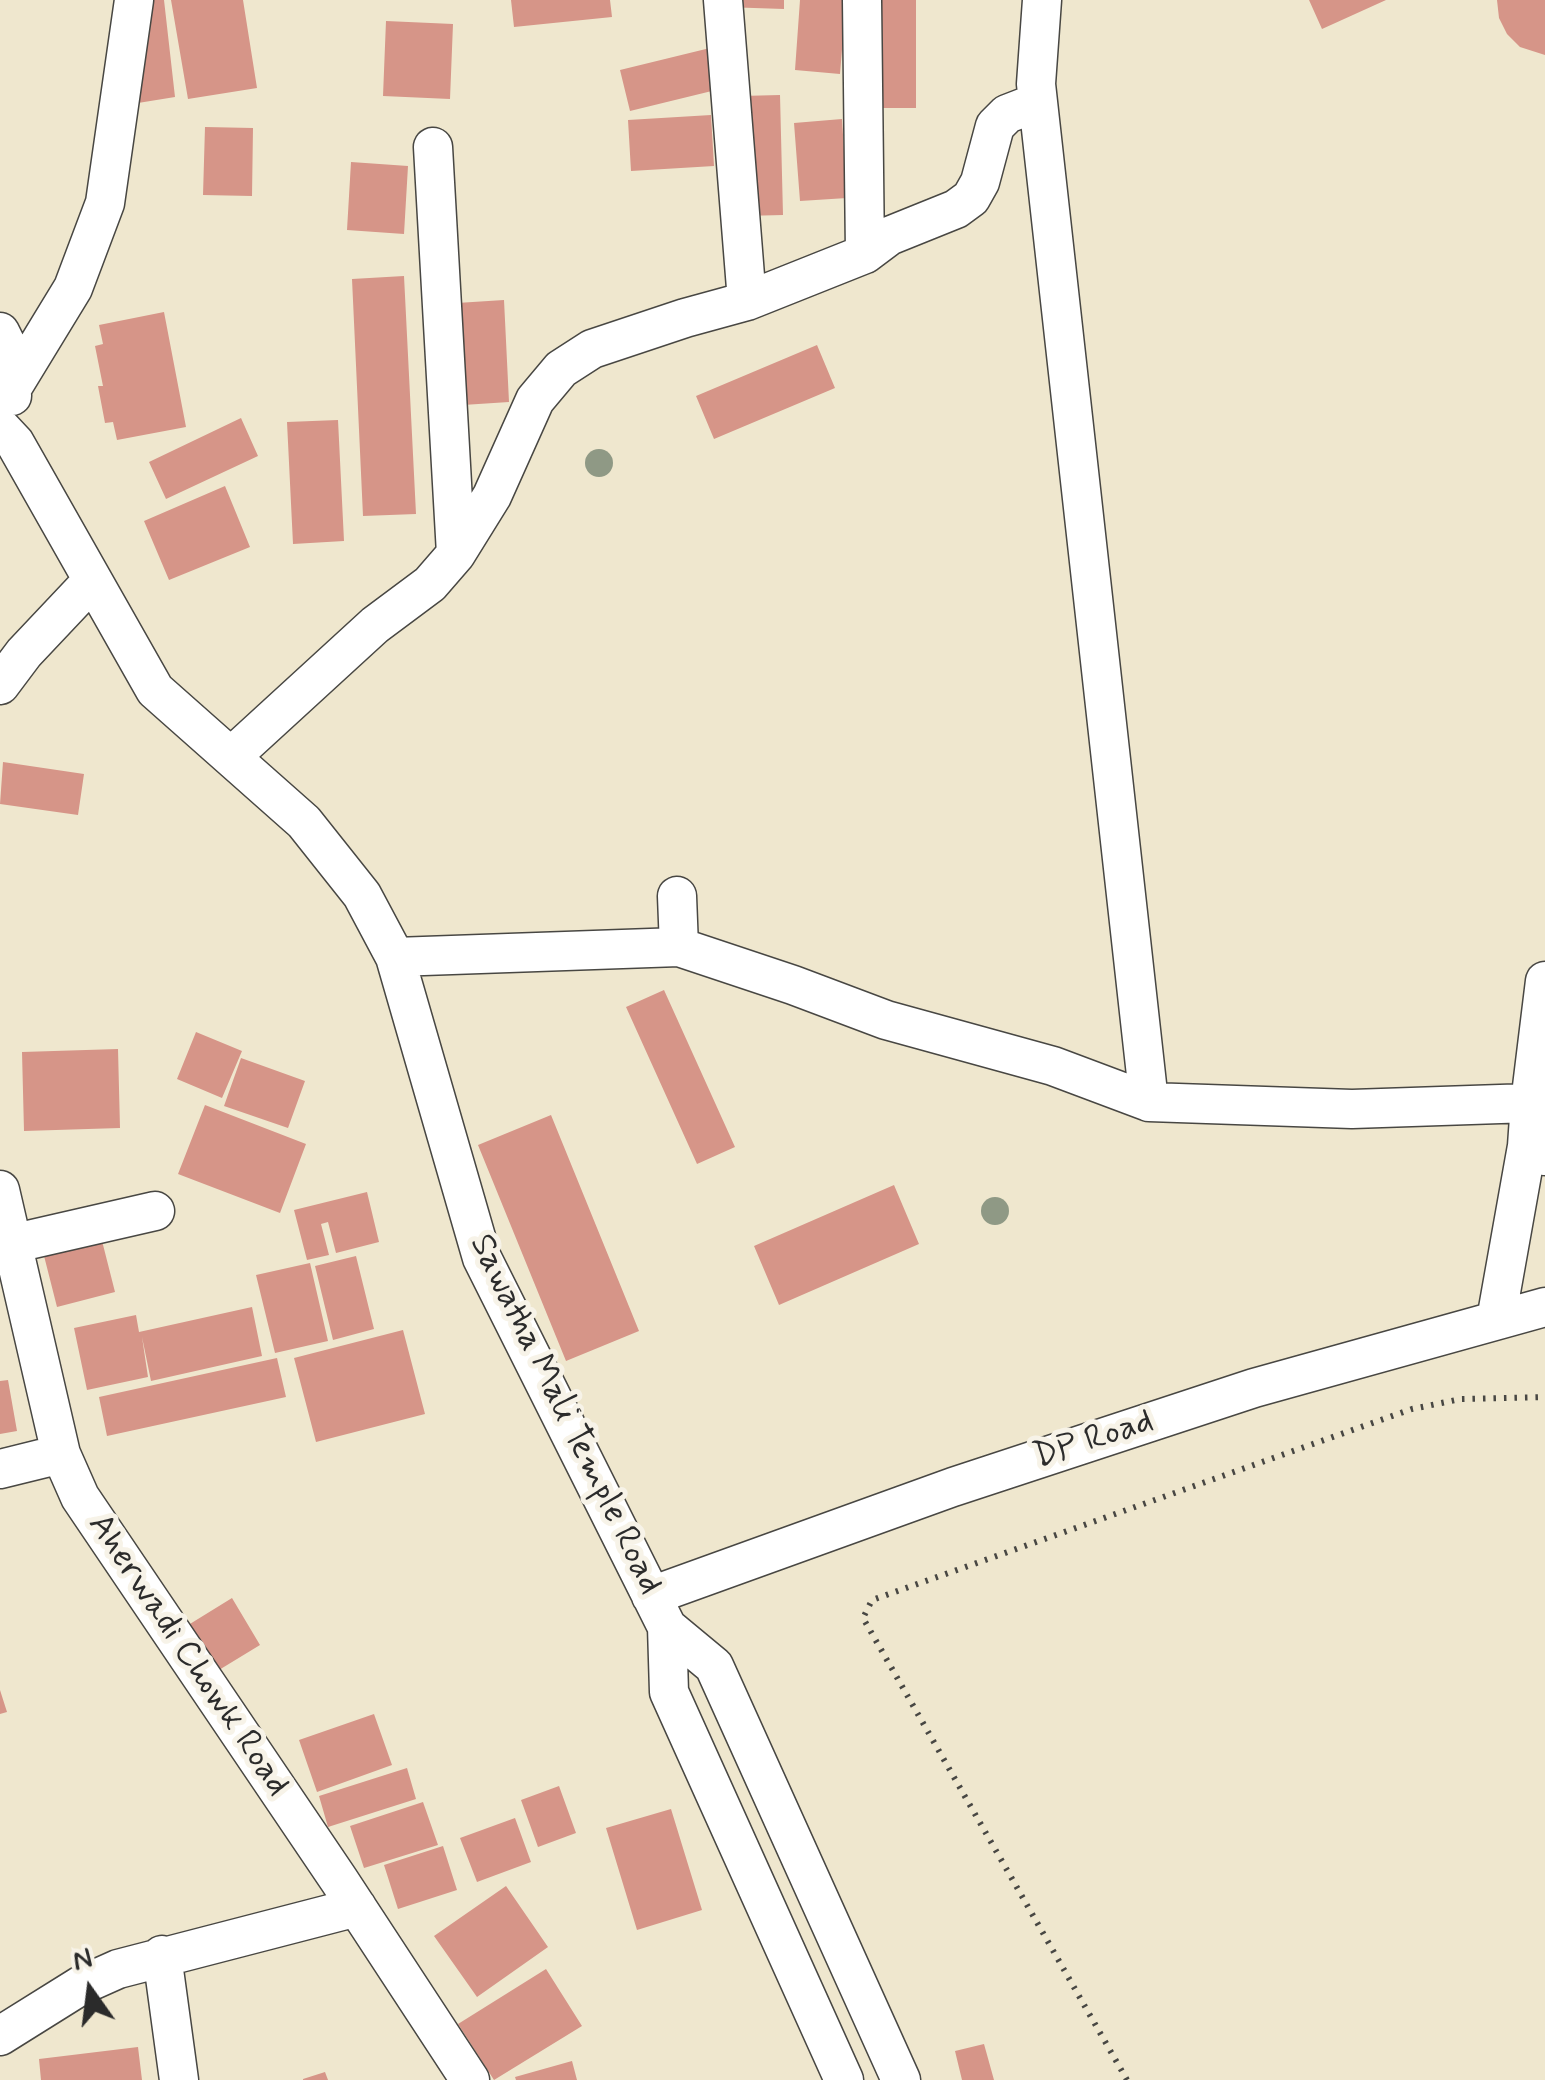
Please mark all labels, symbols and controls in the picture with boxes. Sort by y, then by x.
street label: Sawatha Mali Temple Road [458,1228,670,1602]
street label: DP Road [1029,1402,1159,1480]
street label: Aherwadi Chowk Road [77,1507,297,1805]
north arrow [40,1940,140,2040]
text: N [69,1940,96,1981]

